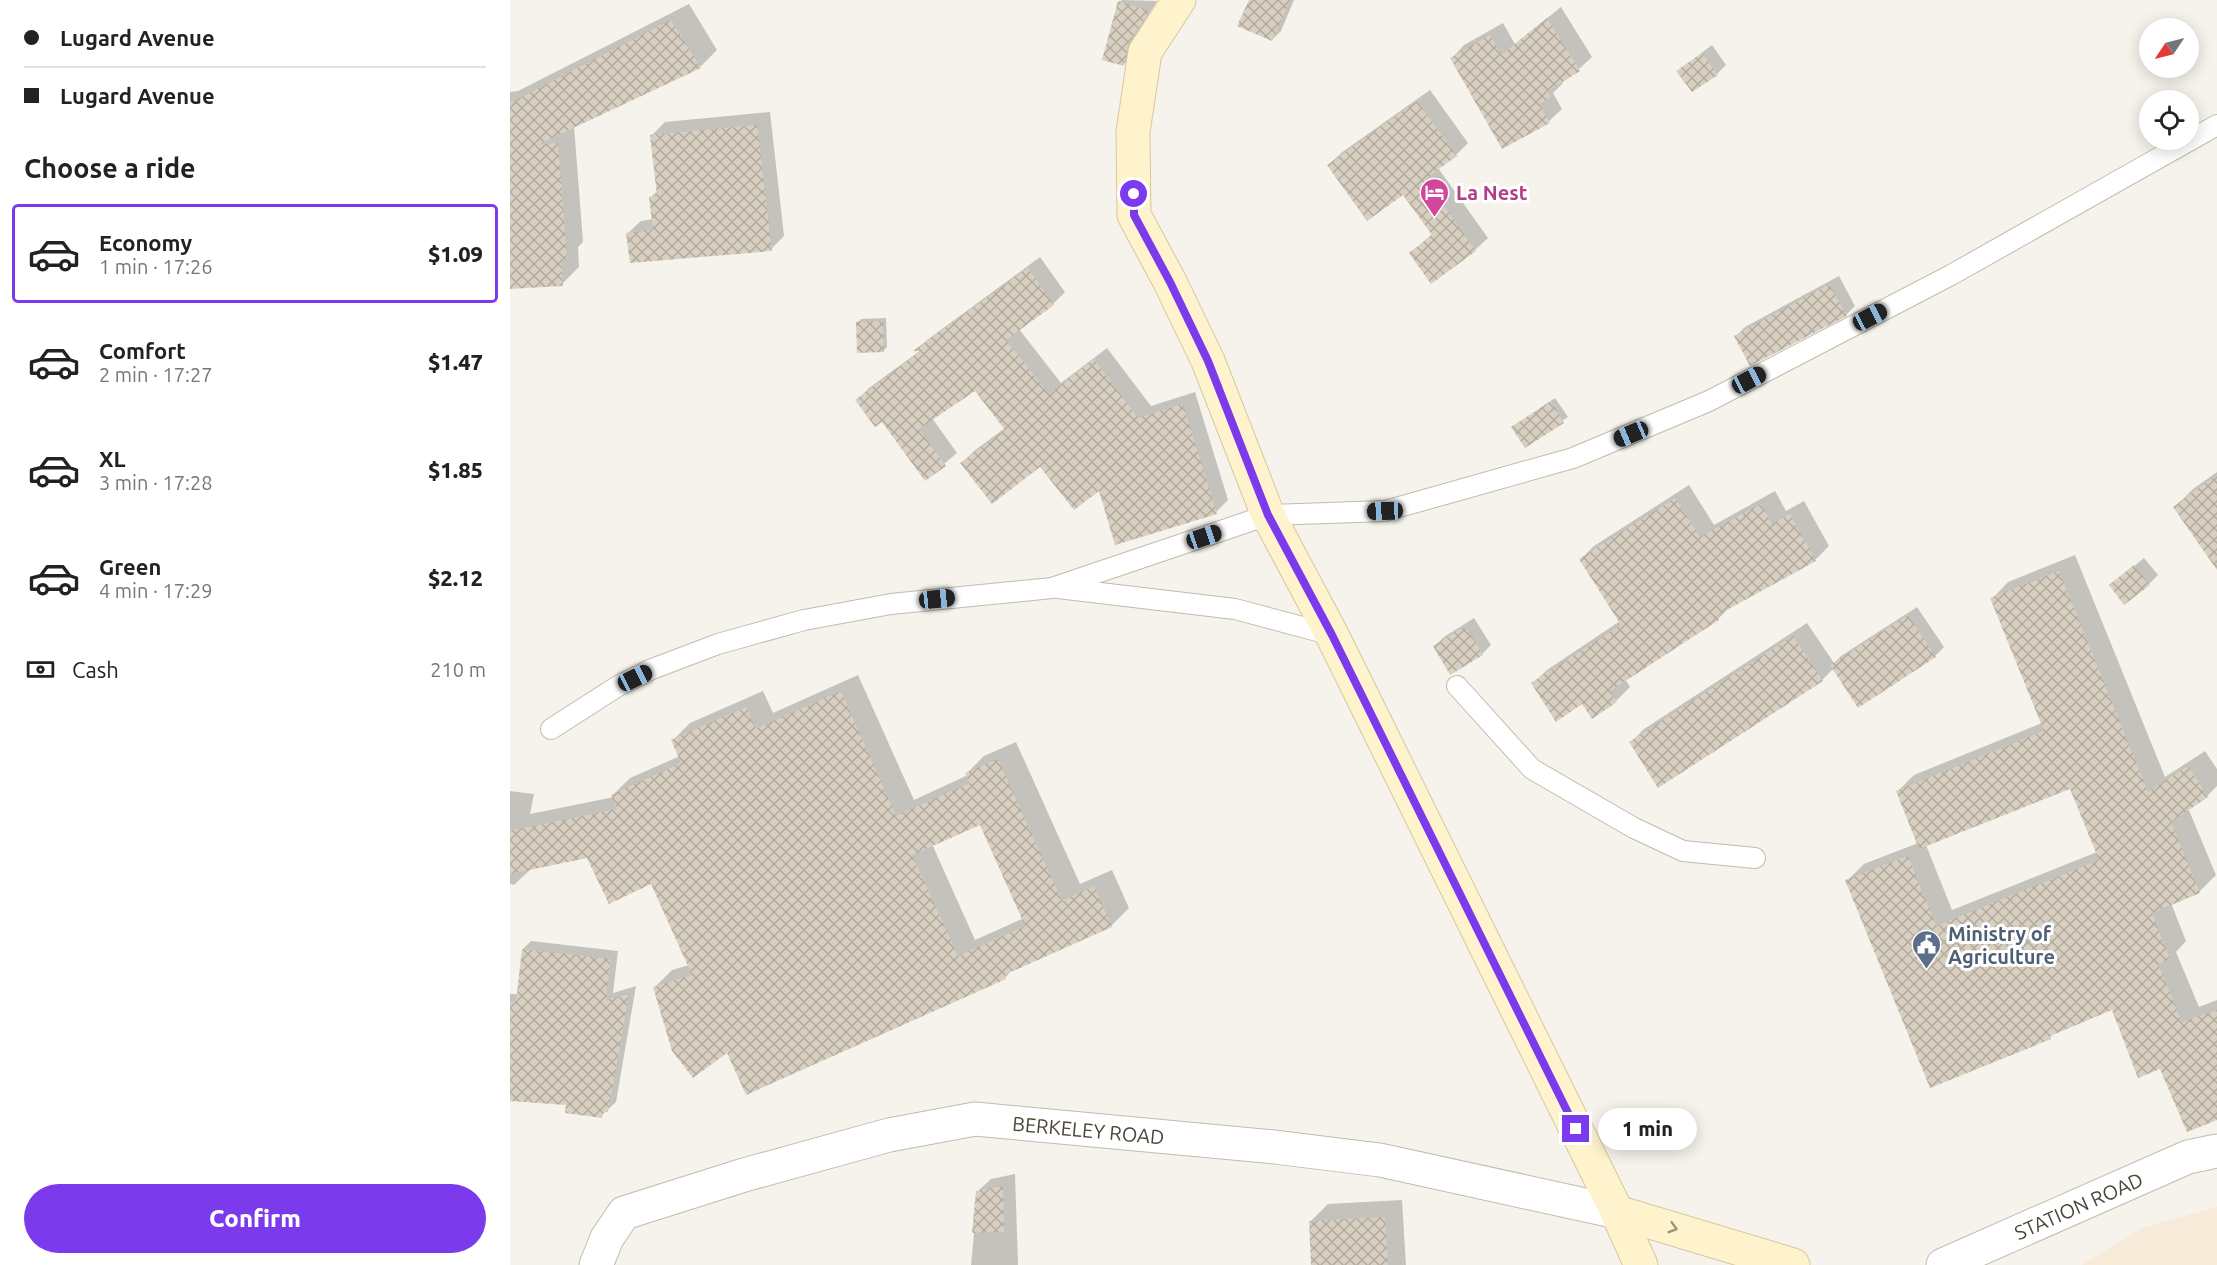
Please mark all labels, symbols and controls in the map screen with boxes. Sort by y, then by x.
north arrow [2139,18,2199,78]
map controls [2139,18,2199,150]
text: Lugard Avenue [60,25,215,50]
text: Lugard Avenue [60,83,215,108]
button: locate [2139,90,2199,150]
text: Choose a ride [24,153,196,183]
hotel icon: La Nest [1419,176,1451,218]
route start [1120,180,1147,207]
place label: La Nest [1456,181,1528,204]
icon: car [27,227,81,281]
text: Economy [99,230,192,255]
text: $1.09 [428,241,483,266]
text: 1 min · 17:26 [99,255,213,278]
car [1850,301,1890,333]
icon: car [27,335,81,389]
text: Comfort [99,338,186,363]
text: $1.47 [428,349,483,374]
text: 2 min · 17:27 [99,363,213,386]
car [1729,364,1769,396]
car [1611,419,1651,449]
icon: car [27,443,81,497]
text: XL [99,446,126,471]
text: $1.85 [428,457,483,482]
text: 3 min · 17:28 [99,471,213,494]
car [1367,501,1403,521]
car [1184,523,1224,551]
icon: car [27,551,81,605]
text: Green [99,554,161,579]
text: $2.12 [428,565,483,590]
text: 4 min · 17:29 [99,579,213,602]
car [918,588,956,610]
icon: cash [24,653,57,686]
text: Cash [72,657,119,682]
text: 210 m [430,658,486,681]
car [615,662,655,694]
place label: Ministry of Agriculture [1948,922,2055,968]
public building icon: Ministry of Agriculture [1911,928,1943,970]
callout: 1 min [1597,1108,1696,1150]
street label: BERKELEY ROAD [1011,1111,1165,1148]
route end [1562,1115,1589,1142]
text: 1 min [1622,1117,1673,1140]
street label: STATION ROAD [2011,1167,2146,1244]
button: Confirm [24,1184,486,1253]
one-way arrow [1667,1221,1678,1233]

